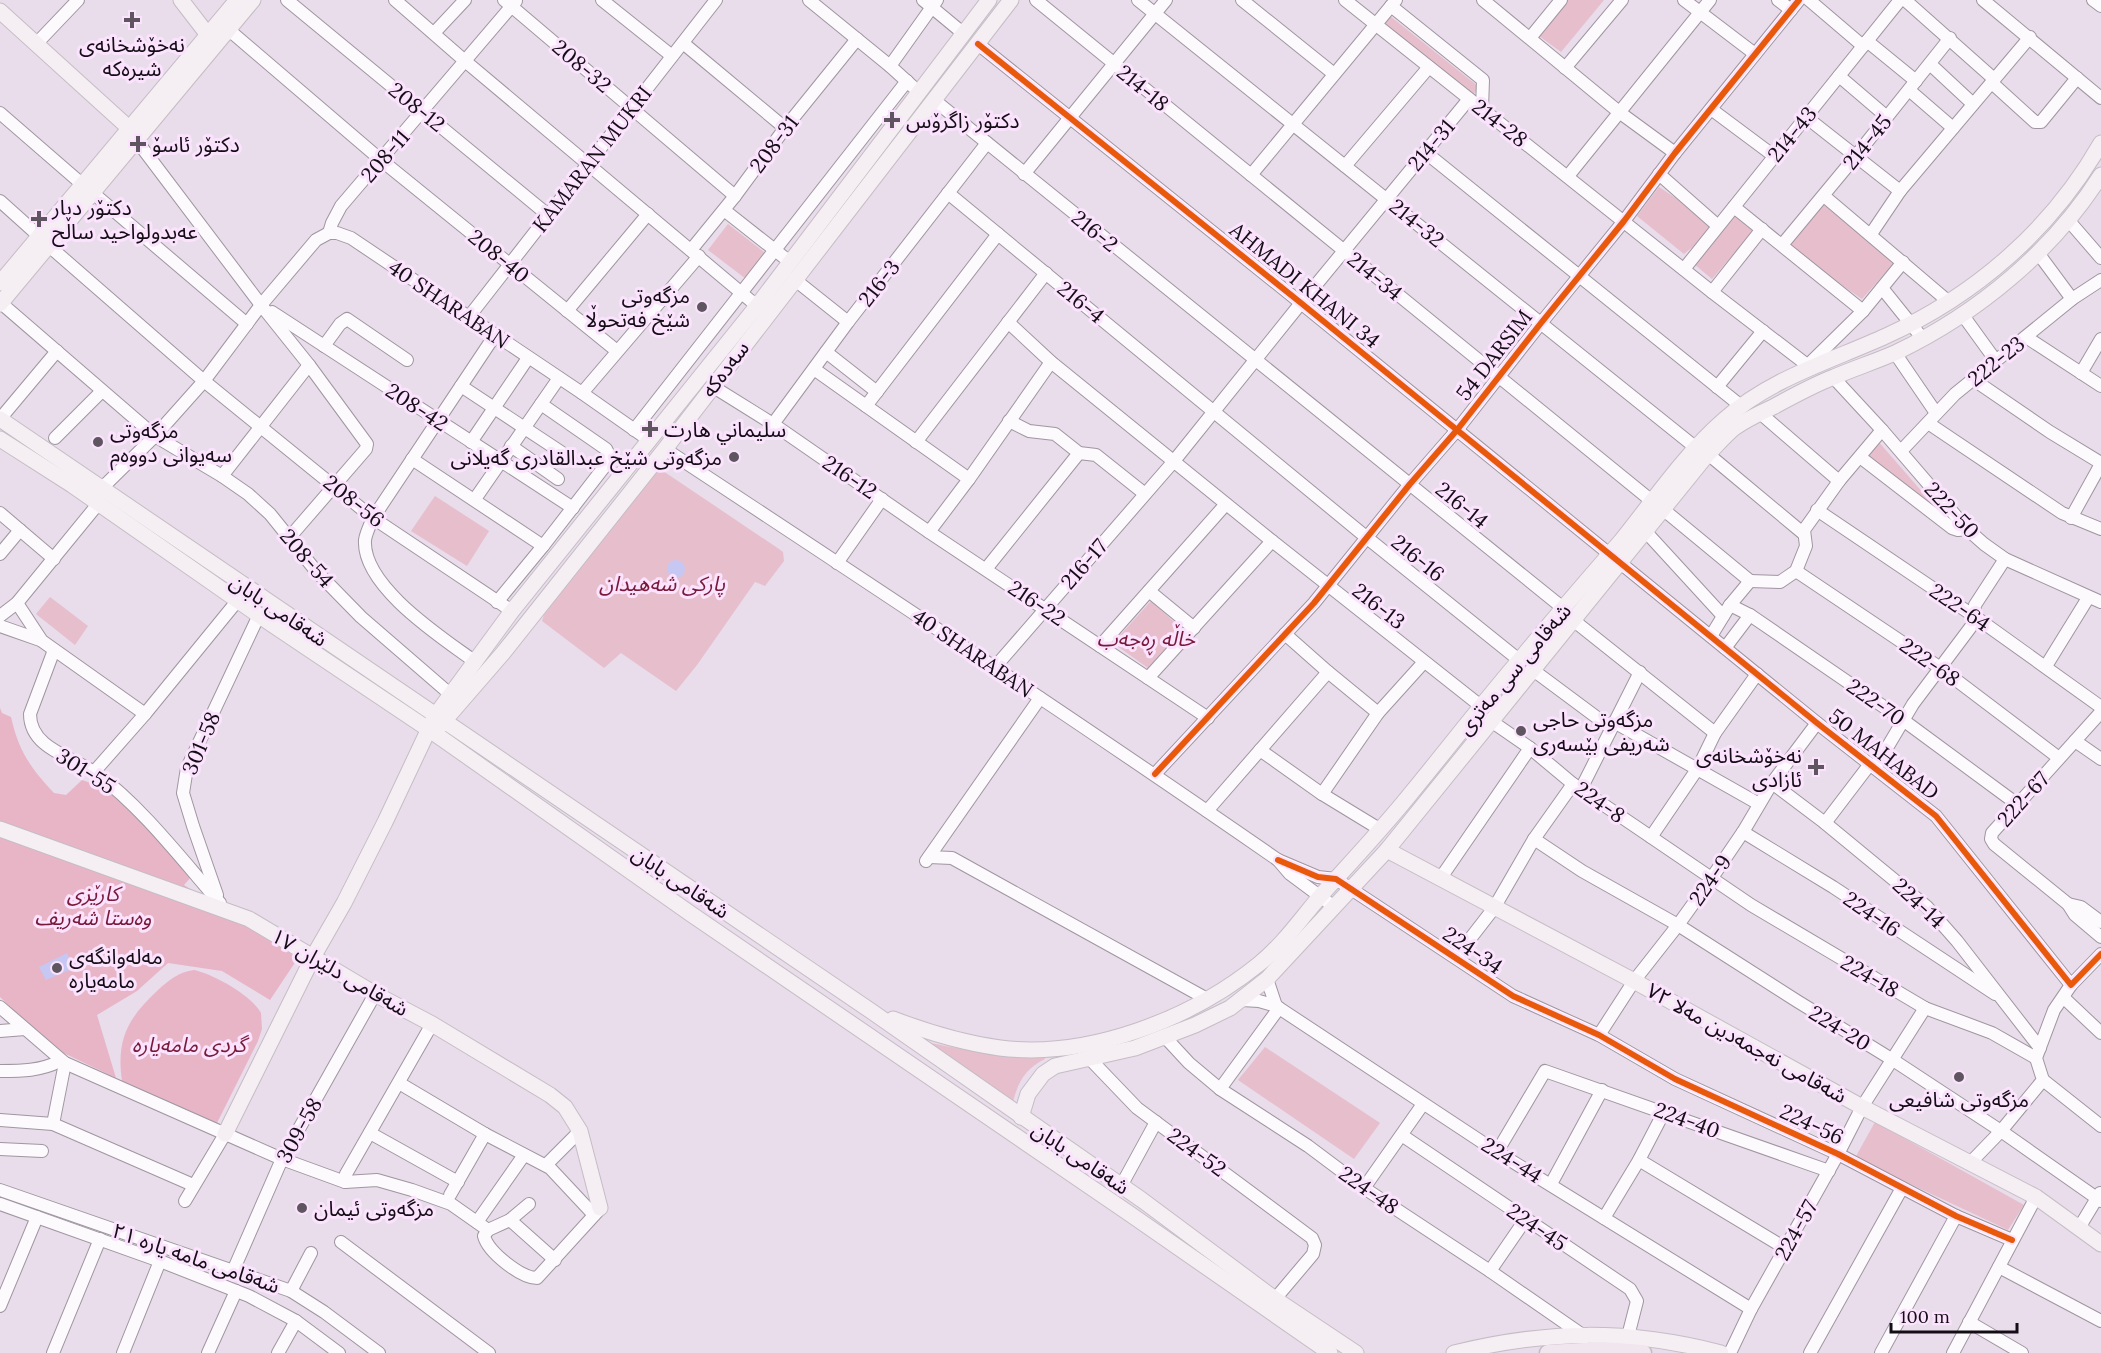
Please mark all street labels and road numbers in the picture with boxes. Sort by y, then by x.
street label: 208-32 [547,34,617,98]
street label: 214-18 [1111,59,1175,117]
street label: 208-12 [383,76,451,138]
street label: KAMARAN MUKRI [526,80,658,238]
street label: 214-28 [1467,93,1533,153]
street label: 214-43 [1761,101,1823,167]
street label: 214-45 [1837,109,1897,175]
street label: 208-31 [744,110,804,178]
street label: 214-31 [1402,114,1460,176]
street label: 208-11 [355,124,415,188]
street label: 214-32 [1384,193,1450,253]
street label: 216-2 [1066,204,1124,258]
street label: AHMADI KHANI 34 [1224,216,1386,354]
street label: 208-40 [463,223,535,289]
street label: 214-34 [1342,246,1408,306]
street label: 40 SHARABAN [383,254,515,354]
street label: 216-3 [852,254,906,312]
street label: 216-4 [1052,275,1110,329]
street label: 54 DARSIM [1450,304,1538,406]
street label: 222-23 [1962,330,2030,392]
street label: سەدەکە [695,335,755,403]
street label: 208-42 [381,377,453,437]
street label: 216-12 [818,449,882,505]
street label: 208-56 [318,469,390,533]
street label: 216-14 [1430,476,1494,534]
street label: 222-50 [1919,476,1985,544]
street label: 208-54 [274,523,340,593]
street label: 216-16 [1386,528,1450,588]
street label: 216-17 [1055,533,1113,595]
street label: شەقامی بابان [225,567,333,653]
street label: 216-22 [1003,574,1071,632]
street label: 216-13 [1347,577,1411,635]
street label: 222-64 [1925,577,1995,637]
street label: شەقامی سی مەتری [1451,598,1577,740]
street label: 40 SHARABAN [907,603,1039,703]
street label: 222-68 [1895,632,1965,692]
street label: 222-70 [1842,672,1910,732]
street label: 50 MAHABAD [1823,702,1945,806]
street label: 301-58 [176,708,226,778]
street label: 301-55 [51,742,121,800]
street label: 222-67 [1991,765,2055,832]
street label: 224-8 [1570,775,1630,829]
street label: شەقامی بابان [627,839,735,925]
street label: 224-9 [1683,849,1737,911]
street label: 224-14 [1887,872,1951,934]
street label: 224-16 [1838,885,1906,943]
street label: 224-34 [1438,920,1508,980]
street label: شەقامی دلێران ١٧ [266,922,414,1022]
street label: 224-18 [1836,949,1904,1003]
street label: شەقامی نەجمەدین مەلا ٧٢ [1642,977,1852,1109]
street label: 224-20 [1804,999,1876,1057]
street label: 309-58 [270,1093,328,1167]
street label: 224-40 [1650,1096,1724,1144]
street label: 224-56 [1776,1098,1848,1150]
street label: شەقامی بابان [1027,1115,1135,1201]
street label: 224-52 [1162,1122,1232,1182]
street label: 224-44 [1477,1131,1547,1189]
street label: 224-48 [1334,1160,1404,1220]
street label: 224-57 [1768,1195,1824,1265]
street label: 224-45 [1502,1197,1572,1257]
street label: شەقامی مامە یارە ٢١ [109,1217,283,1299]

